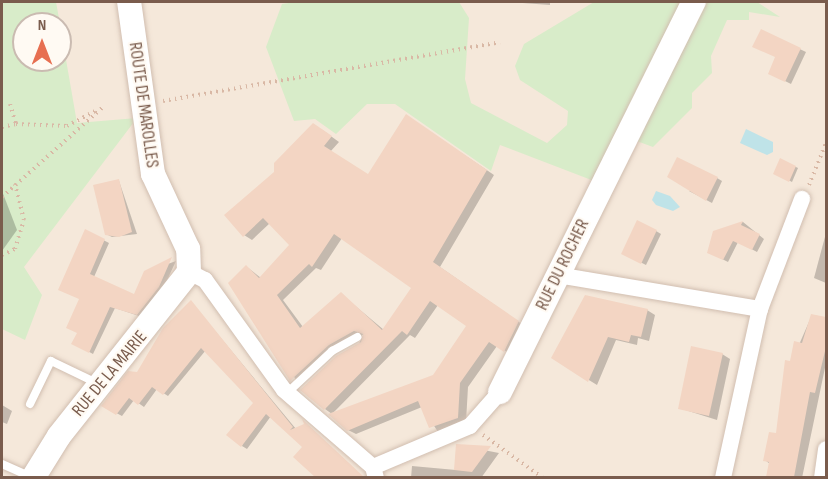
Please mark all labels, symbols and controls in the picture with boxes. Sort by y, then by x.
north arrow [12,12,72,72]
text: N [38,16,46,35]
street label: ROUTE DE MAROLLES [123,41,163,169]
street label: RUE DU ROCHER [532,216,594,314]
street label: RUE DE LA MAIRIE [68,327,152,421]

